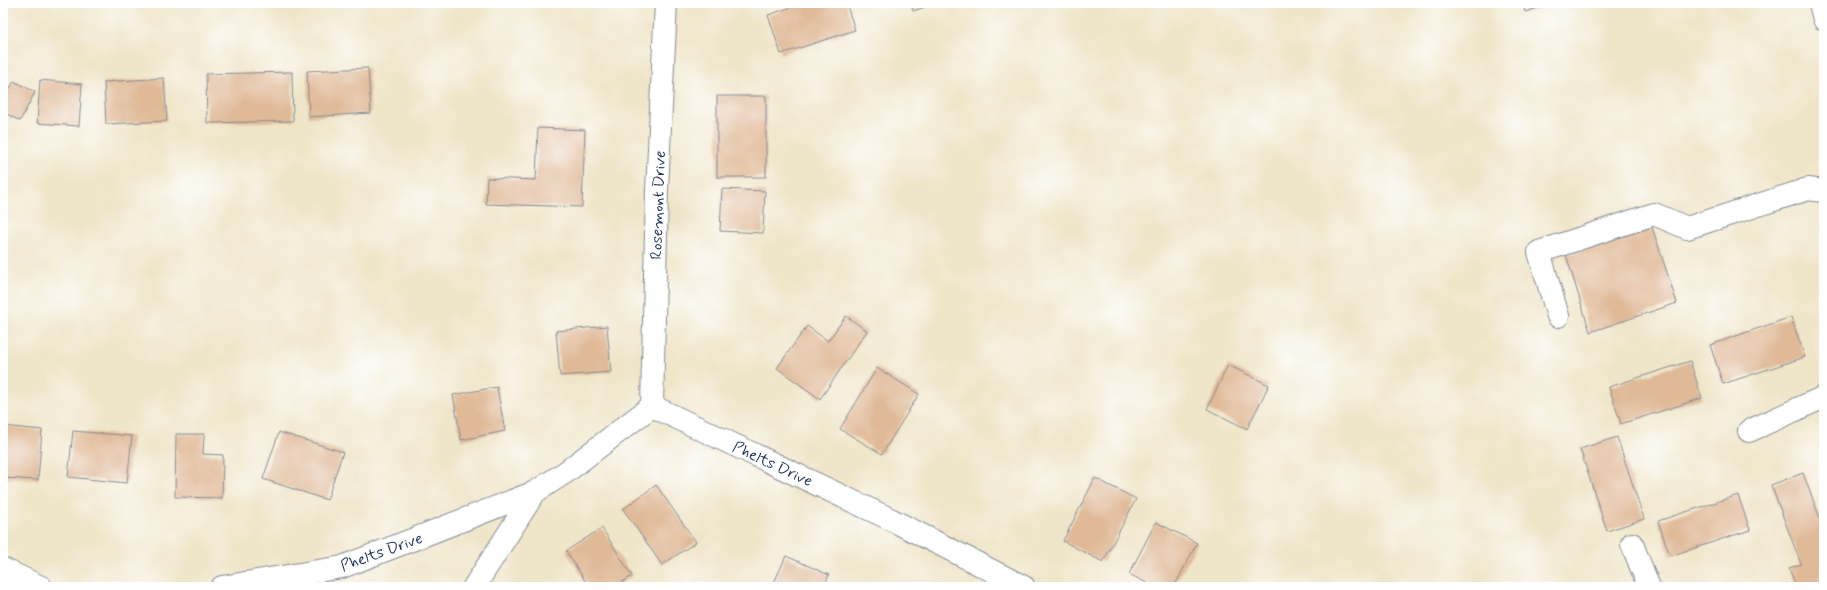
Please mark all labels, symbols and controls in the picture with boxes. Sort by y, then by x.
street label: Rosemont Drive [646,150,671,260]
street label: Phelts Drive [729,437,816,492]
street label: Phelts Drive [338,528,426,577]

